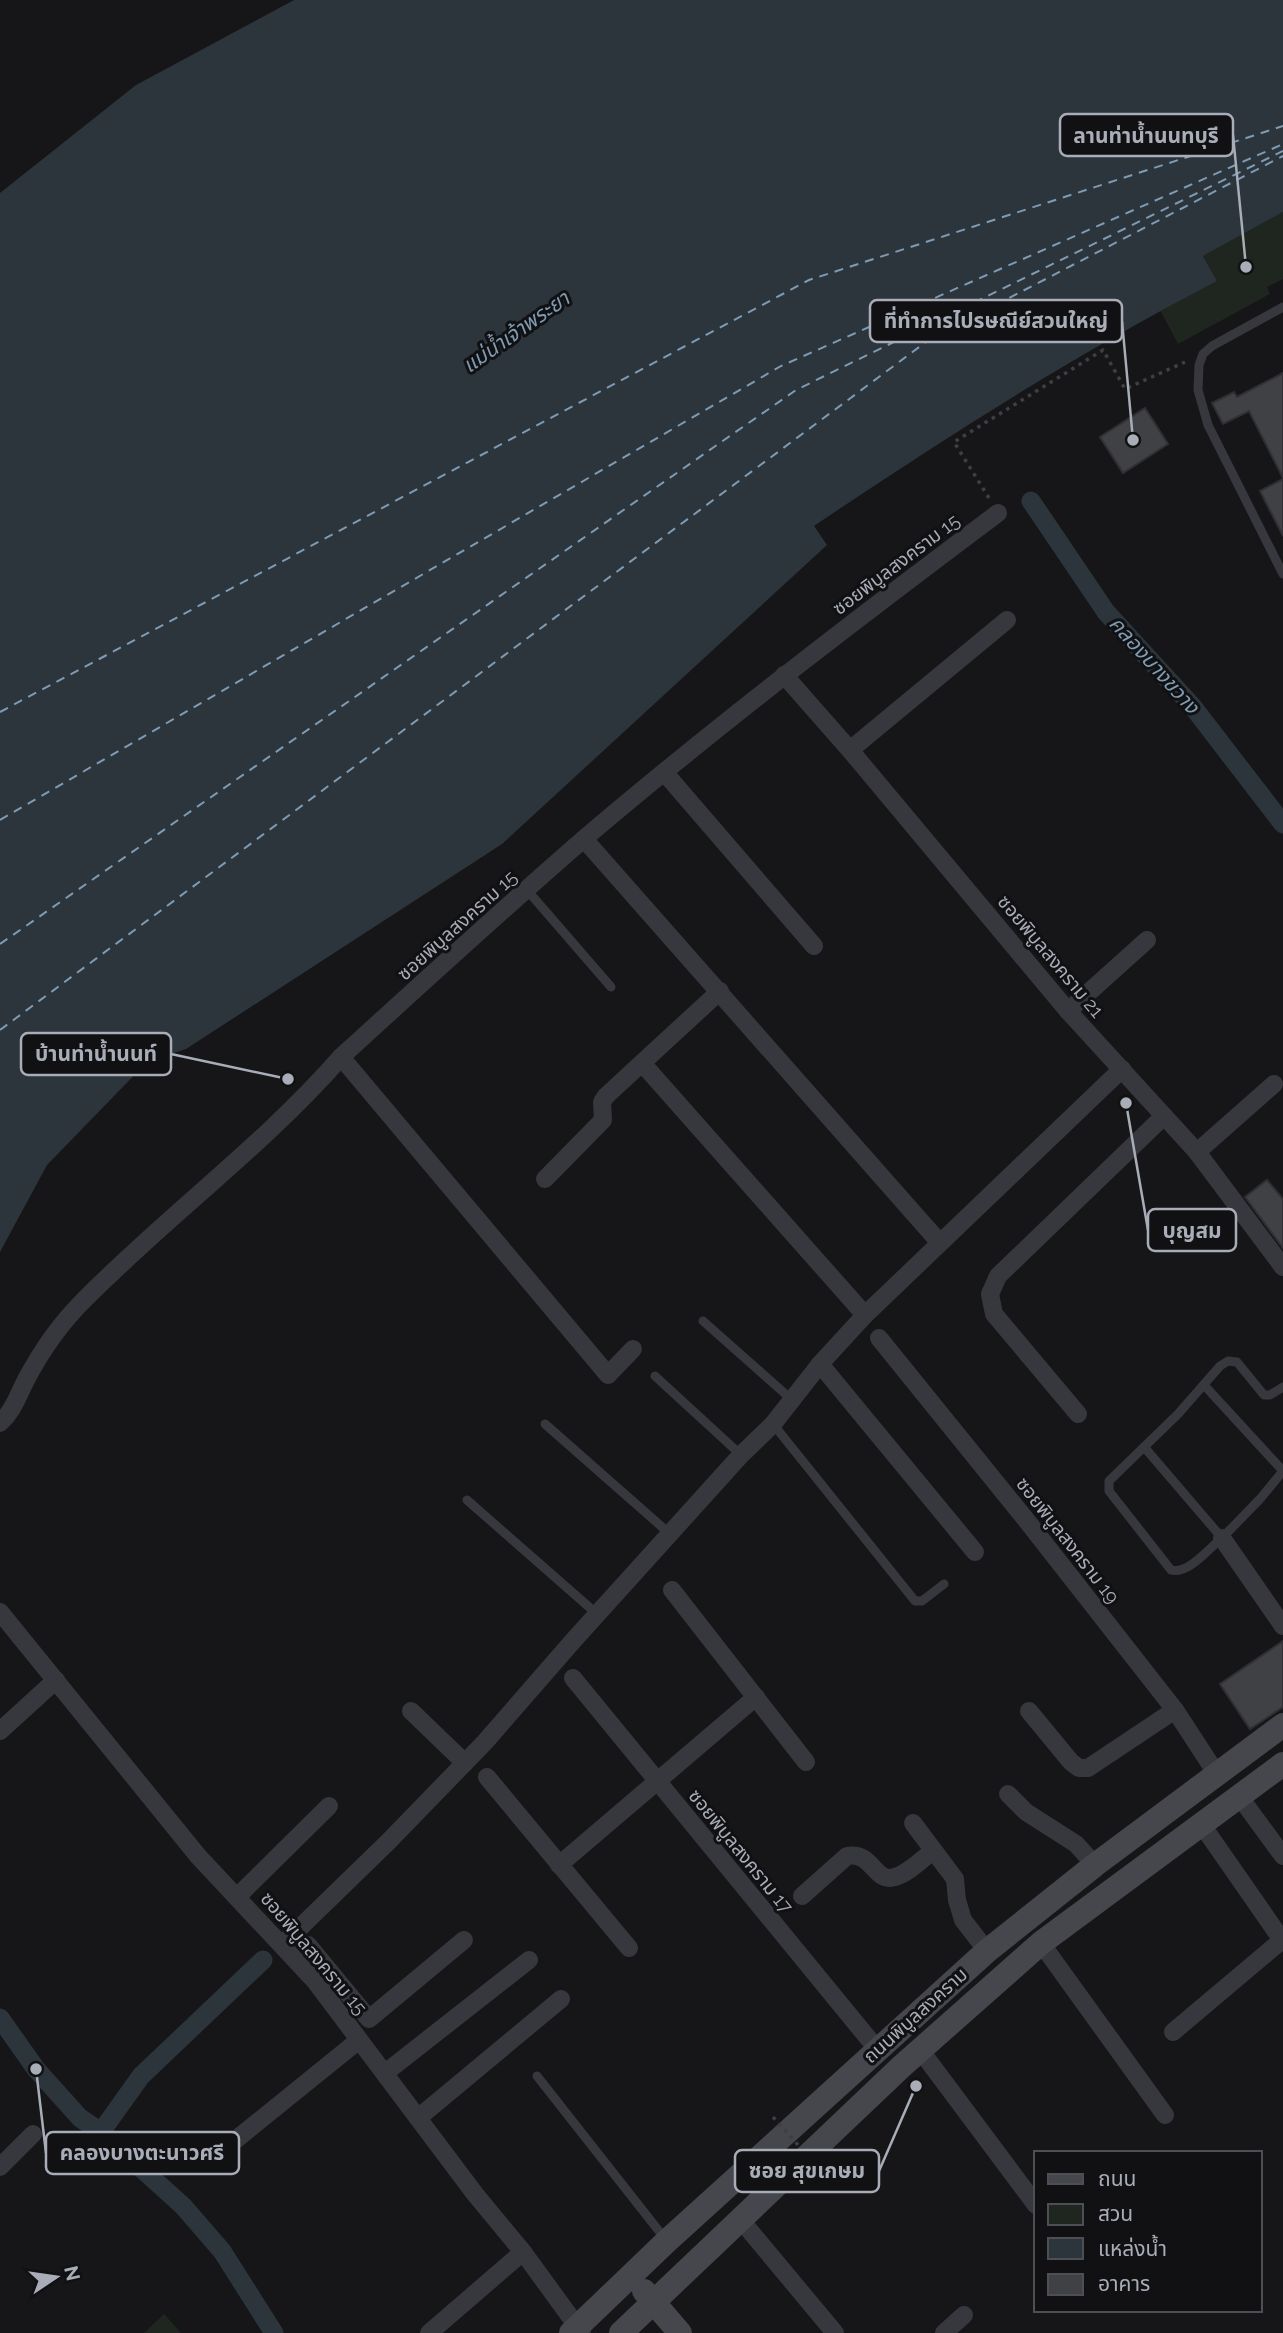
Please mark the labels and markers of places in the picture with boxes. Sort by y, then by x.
callout: ลานท่าน้ำนนทบุรี [1060,114,1233,156]
callout: ที่ทำการไปรษณีย์สวนใหญ่ [870,300,1122,342]
callout: บ้านท่าน้ำนนท์ [21,1033,171,1075]
callout: บุญสม [1148,1209,1236,1251]
callout: คลองบางตะนาวศรี [46,2132,239,2174]
callout: ซอย สุขเกษม [735,2150,879,2192]

